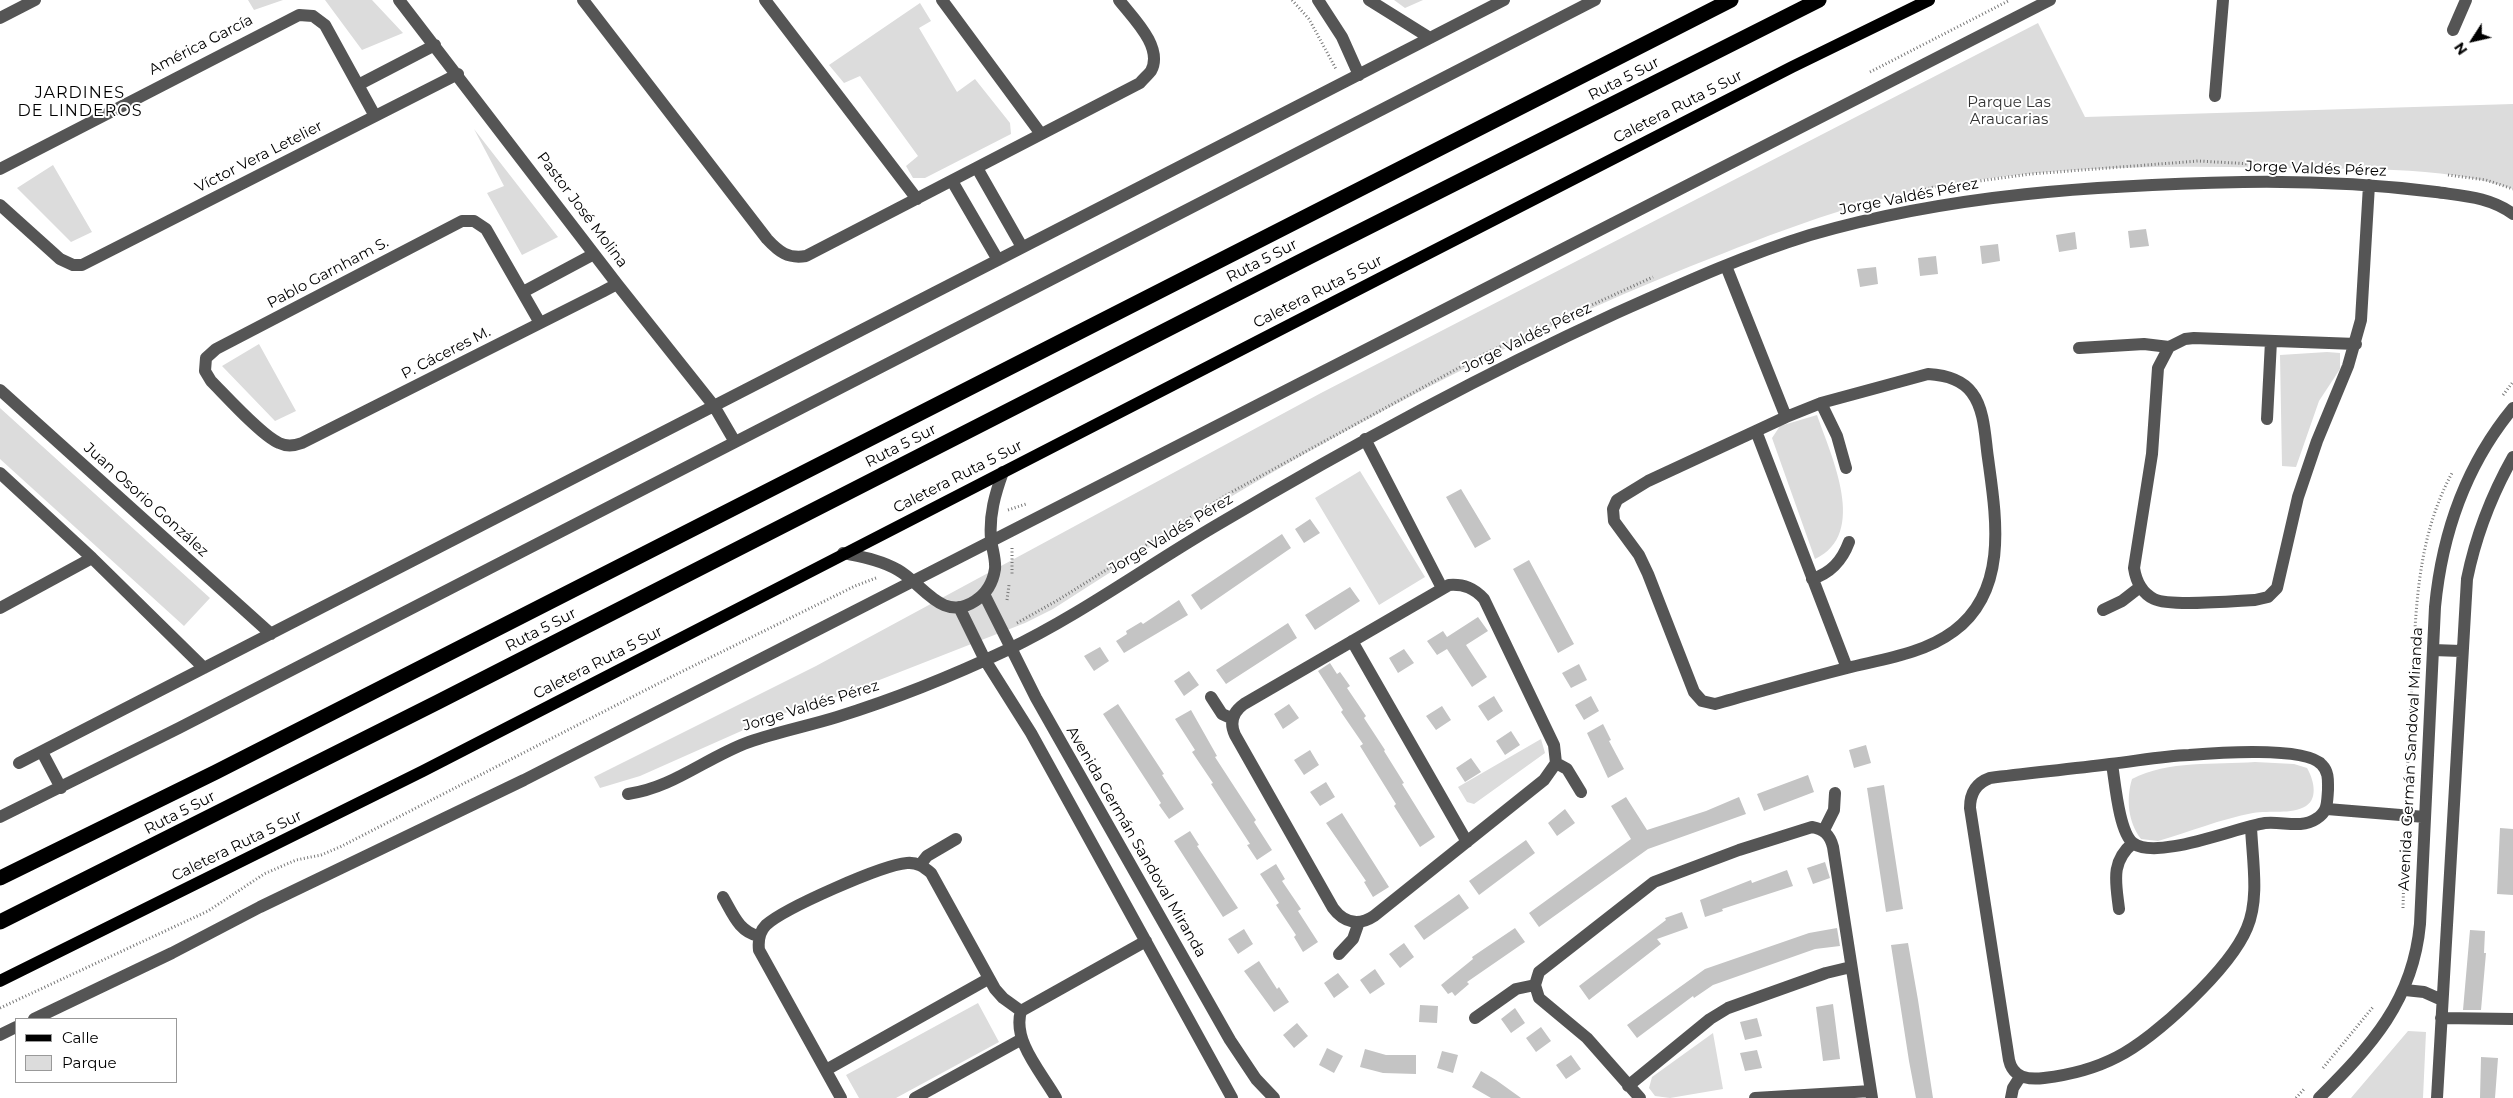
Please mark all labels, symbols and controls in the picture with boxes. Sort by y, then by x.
street label: América García [146,11,256,79]
north arrow [2448,15,2498,65]
text: N [2450,39,2471,58]
street label: Ruta 5 Sur [1586,53,1662,105]
street label: Caletera Ruta 5 Sur [1610,67,1746,147]
district label: JARDINES DE LINDEROS [16,83,144,121]
park label: Parque Las Araucarias [1967,94,2051,129]
street label: Víctor Vera Letelier [192,117,326,197]
street label: Pastor José Molina [533,149,631,271]
street label: Jorge Valdés Pérez [2245,158,2387,180]
street label: Jorge Valdés Pérez [1838,175,1980,219]
street label: Pablo Garnham S. [264,233,392,313]
street label: Ruta 5 Sur [1224,235,1300,287]
street label: Caletera Ruta 5 Sur [1250,252,1386,332]
street label: Jorge Valdés Pérez [1460,299,1594,377]
street label: P. Cáceres M. [398,323,494,383]
street label: Ruta 5 Sur [863,420,939,472]
street label: Caletera Ruta 5 Sur [890,437,1026,517]
street label: Juan Osorio González [80,439,212,561]
street label: Jorge Valdés Pérez [1106,490,1236,578]
street label: Ruta 5 Sur [503,604,579,656]
street label: Caletera Ruta 5 Sur [530,623,666,703]
street label: Avenida Germán Sandoval Miranda [2395,627,2427,891]
street label: Jorge Valdés Pérez [741,677,881,735]
street label: Avenida Germán Sandoval Miranda [1062,723,1210,961]
street label: Ruta 5 Sur [142,787,218,839]
street label: Caletera Ruta 5 Sur [169,807,305,885]
legend [15,1018,178,1083]
text: Calle [62,1028,99,1047]
text: Parque [62,1053,117,1072]

